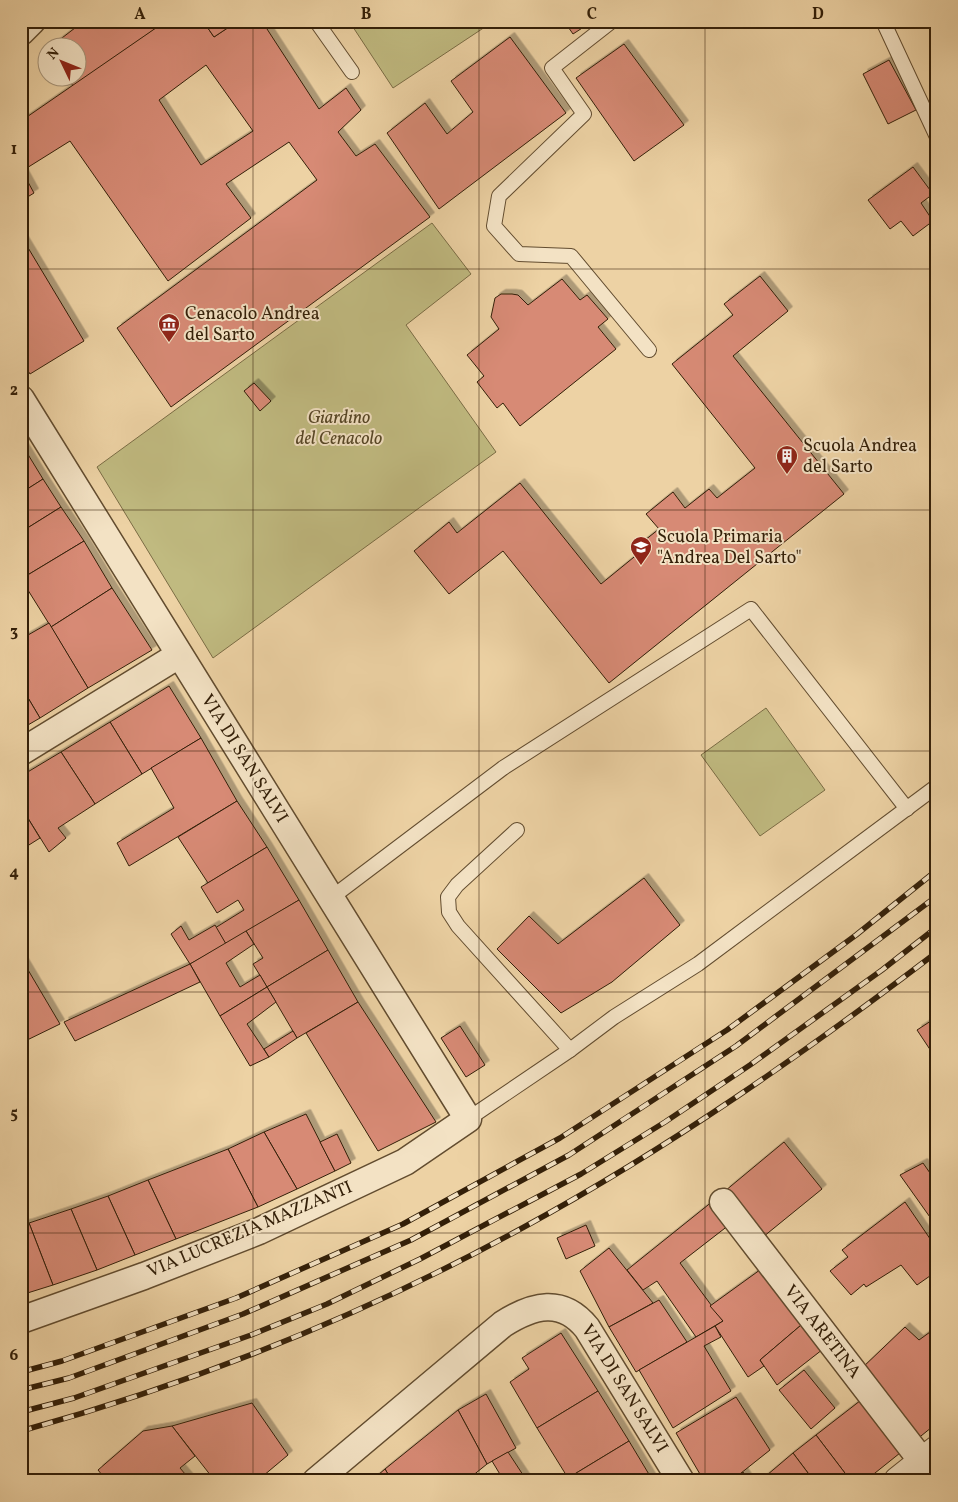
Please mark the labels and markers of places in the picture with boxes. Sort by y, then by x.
place label: Cenacolo Andrea del Sarto [185,302,320,348]
museum icon: Cenacolo Andrea del Sarto [157,312,181,343]
place label: Scuola Andrea del Sarto [803,434,917,480]
building icon: Scuola Andrea del Sarto [775,444,799,475]
place label: Scuola Primaria "Andrea Del Sarto" [657,525,802,571]
school or university icon: Scuola Primaria "Andrea Del Sarto" [629,535,653,566]

